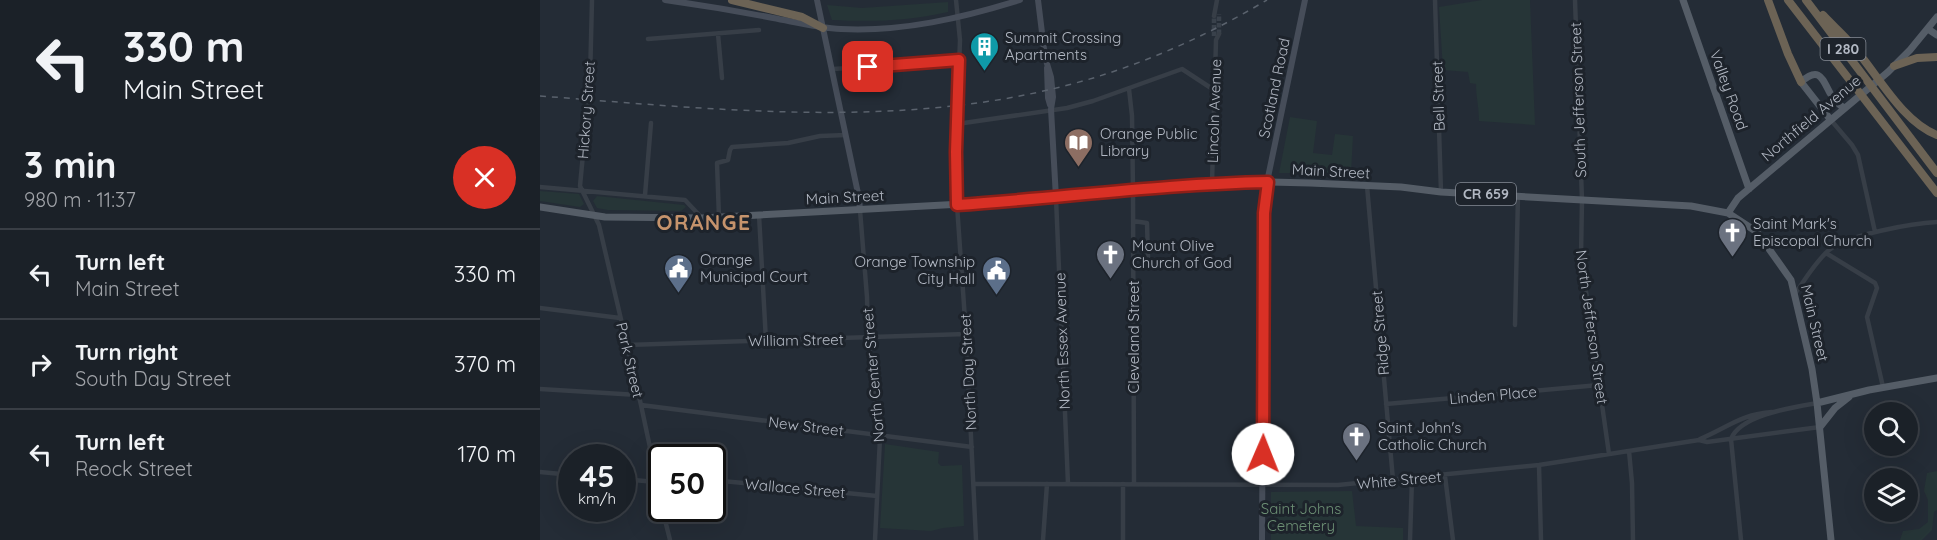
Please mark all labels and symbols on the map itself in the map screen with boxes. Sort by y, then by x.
street label: South Jefferson Street [1566,22,1590,178]
place label: Summit Crossing Apartments [1005,28,1121,64]
building icon: Summit Crossing Apartments [968,30,1000,72]
street label: Scotland Road [1254,36,1294,140]
road number: I 280 [1820,38,1866,60]
pin [842,41,893,92]
street label: Valley Road [1706,47,1752,133]
street label: Lincoln Avenue [1203,59,1225,163]
street label: Hickory Street [573,60,599,160]
street label: Bell Street [1427,61,1449,131]
street label: Northfield Avenue [1757,71,1865,165]
place label: Orange Public Library [1100,124,1198,160]
library icon: Orange Public Library [1063,126,1095,168]
street label: Main Street [1291,159,1371,183]
road number: CR 659 [1456,183,1516,205]
street label: Main Street [805,185,885,209]
district label: ORANGE [657,209,751,235]
place label: Saint Mark's Episcopal Church [1753,214,1872,250]
church icon: Saint Mark's Episcopal Church [1716,216,1748,258]
place label: Mount Olive Church of God [1132,236,1232,272]
church icon: Mount Olive Church of God [1095,238,1127,280]
street label: North Jefferson Street [1572,249,1612,405]
place label: Orange Municipal Court [700,250,808,286]
public building icon: Orange Municipal Court [663,252,695,294]
place label: Orange Township City Hall [854,252,975,288]
public building icon: Orange Township City Hall [980,254,1012,296]
street label: North Essex Avenue [1050,272,1074,410]
street label: Cleveland Street [1124,280,1143,394]
street label: Main Street [1797,283,1833,363]
street label: Ridge Street [1367,290,1393,376]
street label: North Center Street [858,307,888,443]
street label: North Day Street [955,313,981,431]
street label: Park Street [612,320,648,400]
street label: William Street [748,330,844,350]
street label: Linden Place [1448,382,1538,408]
street label: New Street [767,412,845,440]
place label: Saint John's Catholic Church [1378,418,1487,454]
church icon: Saint John's Catholic Church [1341,420,1373,462]
position arrow [1231,422,1295,486]
speed limit sign: 50 [648,444,726,522]
street label: White Street [1356,467,1442,493]
street label: Wallace Street [744,474,846,502]
park label: Saint Johns Cemetery [1261,499,1341,535]

